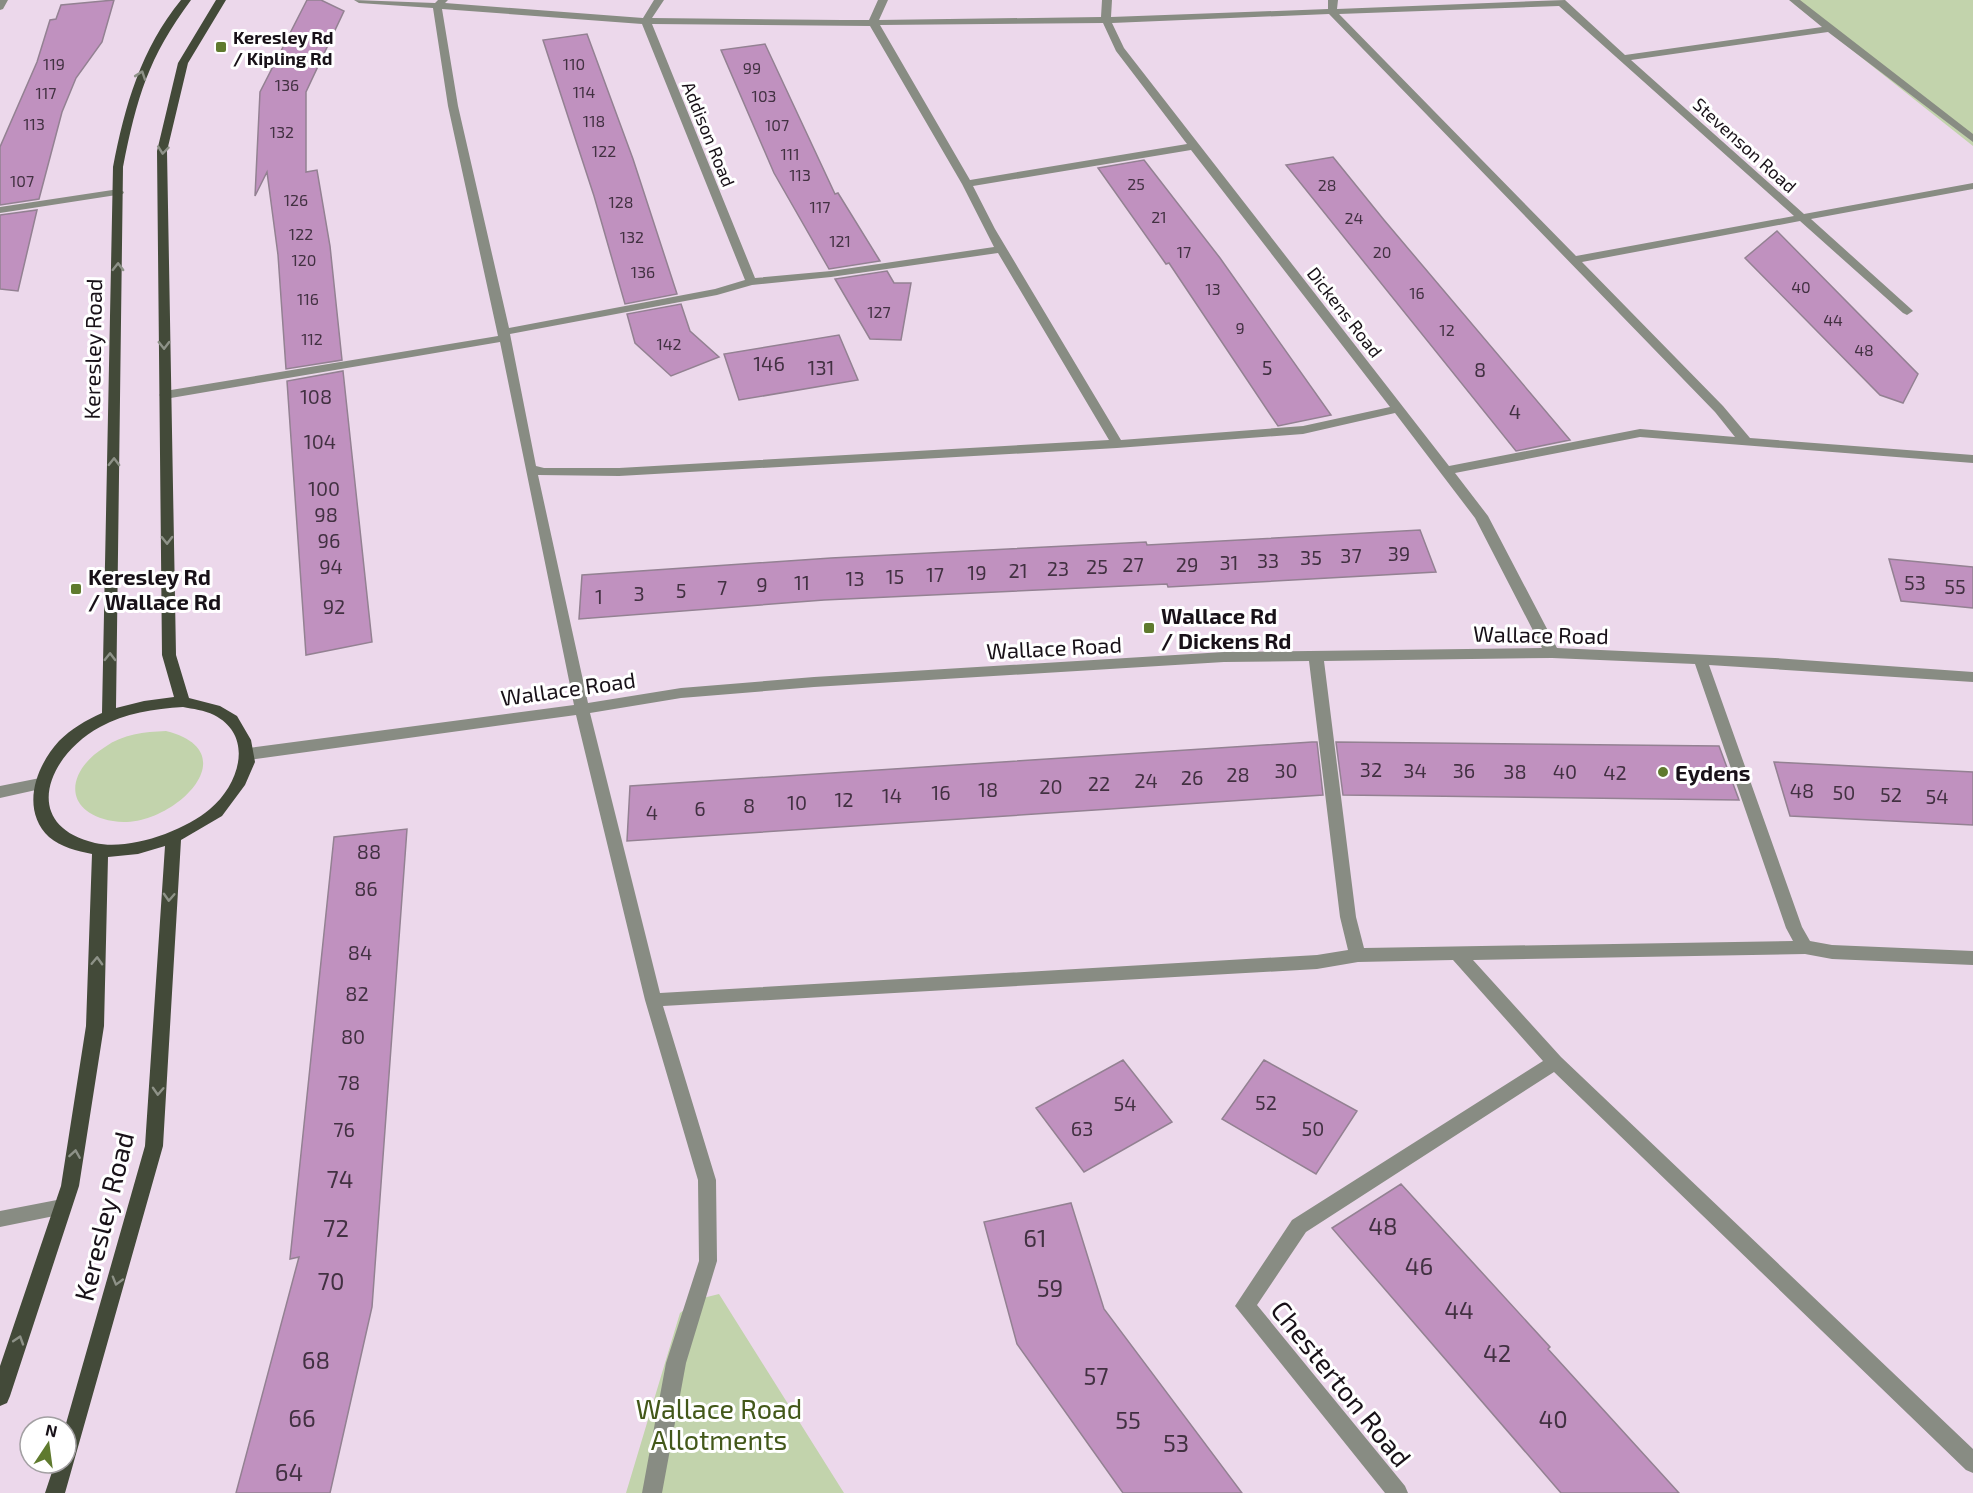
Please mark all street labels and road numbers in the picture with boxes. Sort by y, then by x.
street label: Addison Road [678,78,740,190]
street label: Stevenson Road [1689,93,1801,197]
street label: Dickens Road [1303,262,1387,362]
street label: Keresley Road [78,278,106,420]
street label: Wallace Road [1473,620,1609,648]
street label: Wallace Road [986,630,1122,664]
street label: Wallace Road [499,666,637,710]
street label: Keresley Road [67,1128,140,1304]
street label: Chesterton Road [1265,1293,1419,1473]

